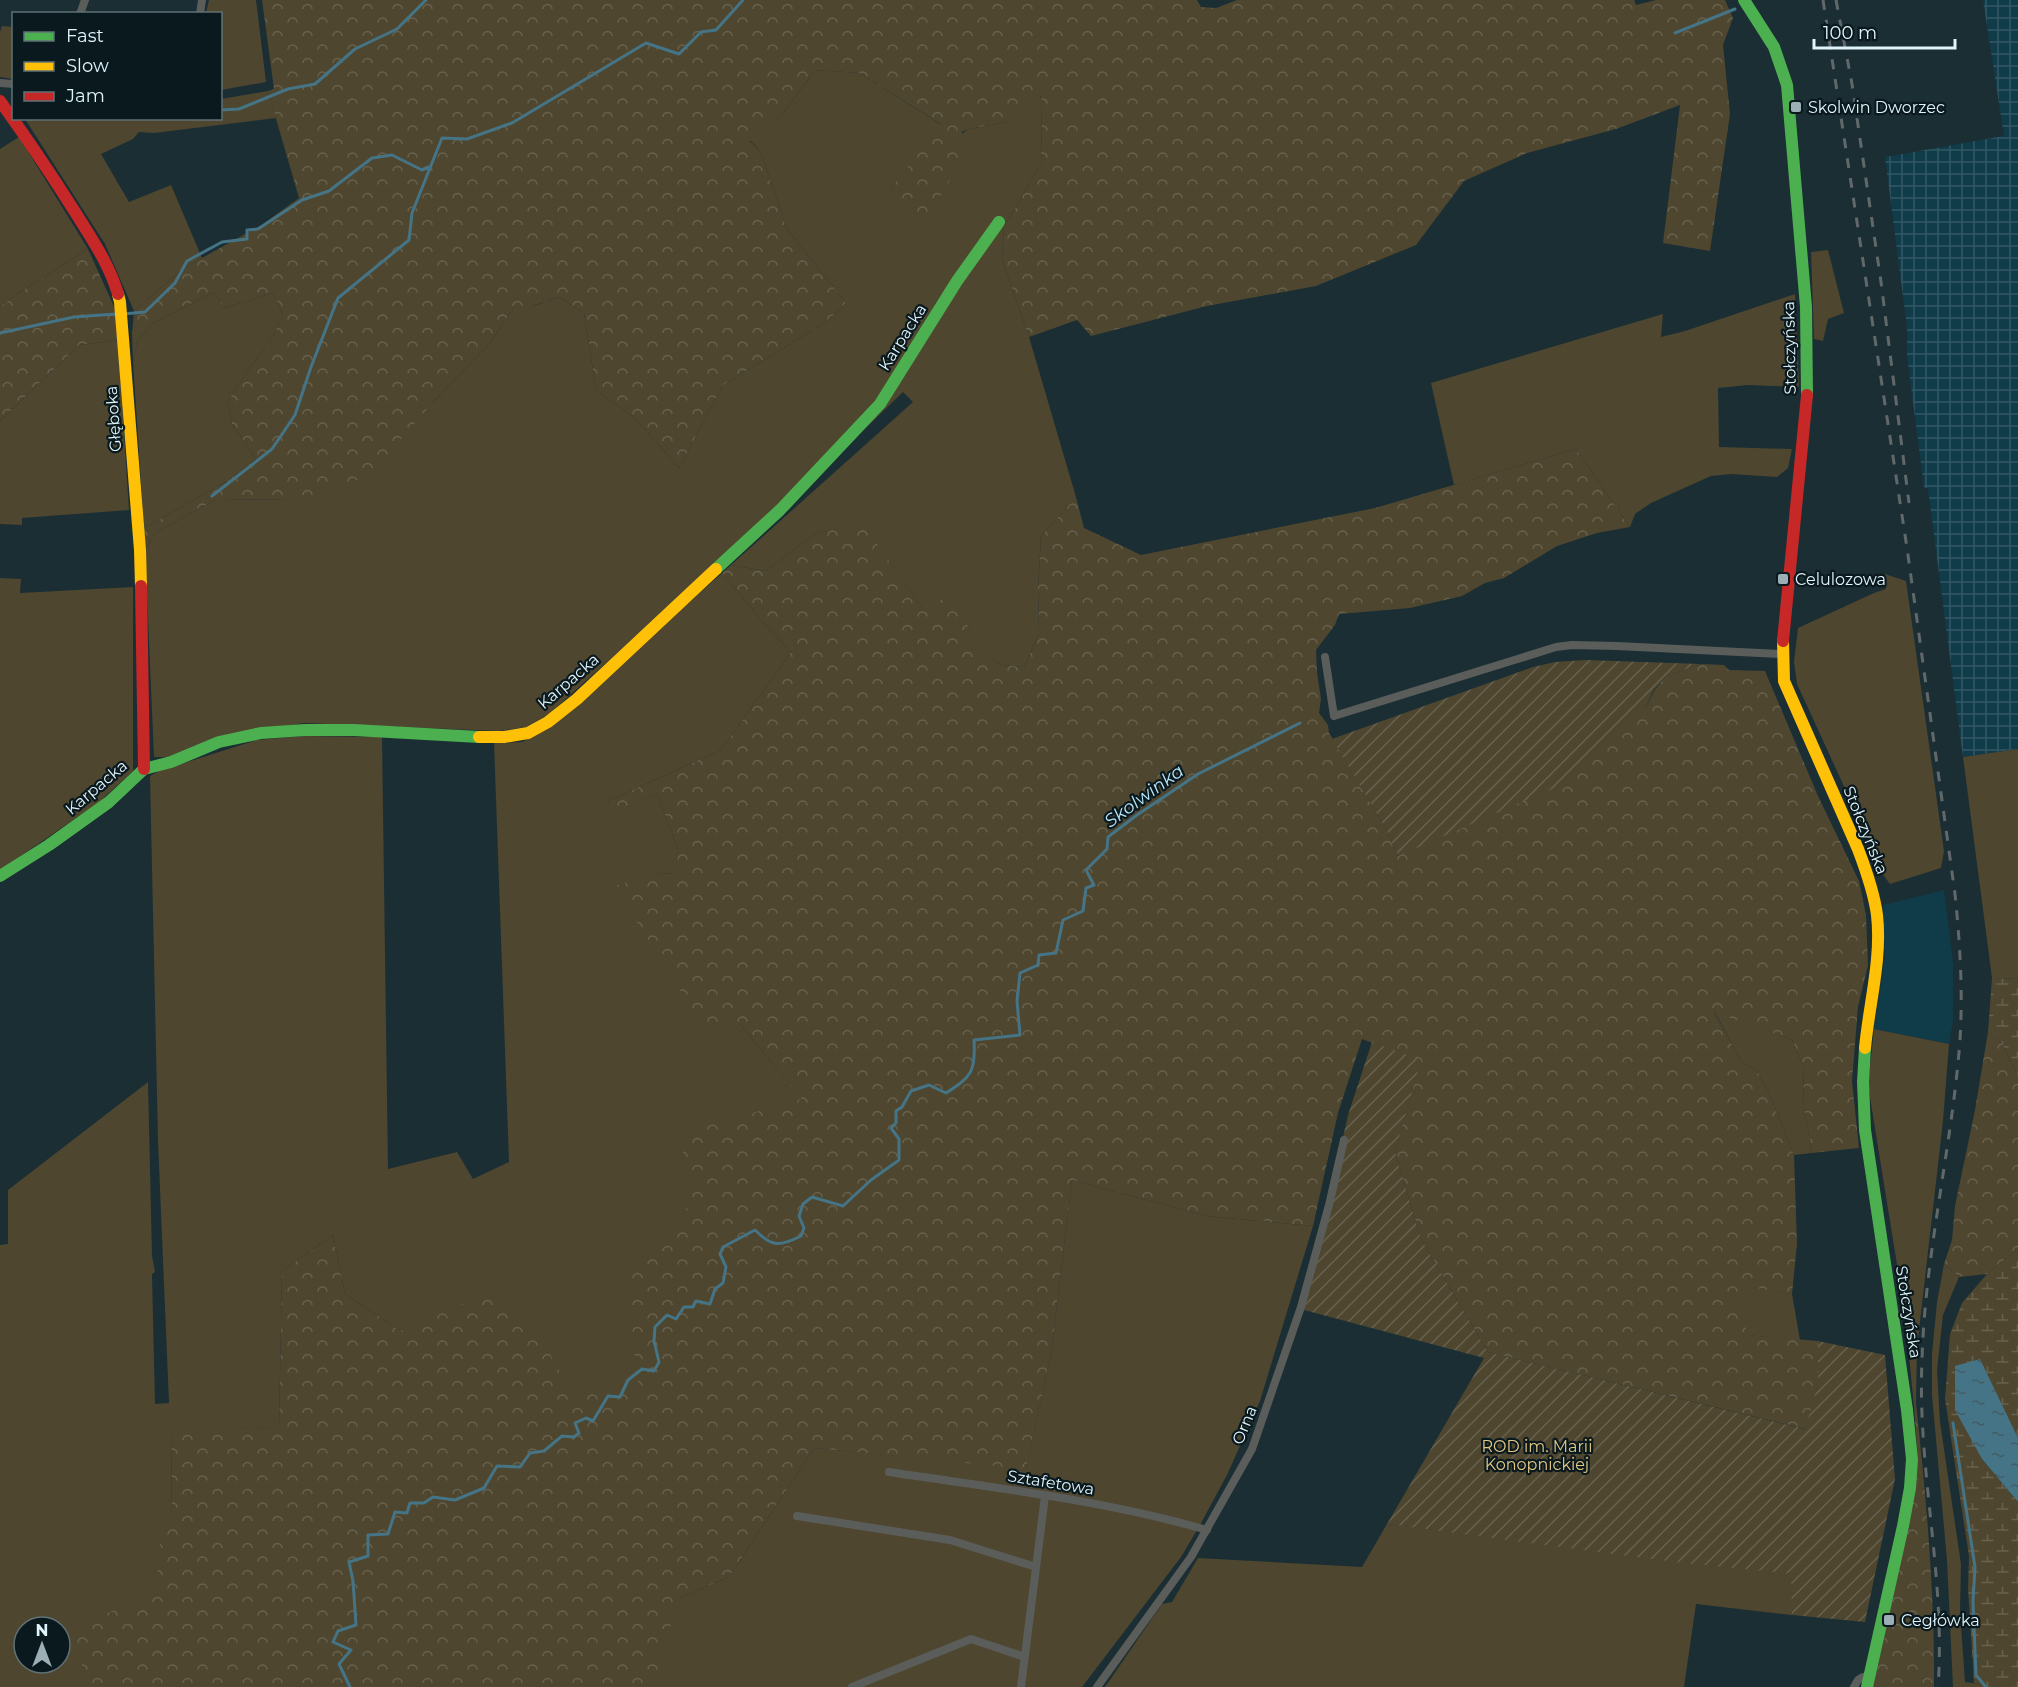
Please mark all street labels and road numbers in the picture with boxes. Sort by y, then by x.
street label: Karpacka [875,300,930,374]
street label: Stołczyńska [1779,301,1800,395]
street label: Głęboka [102,385,125,453]
street label: Karpacka [534,650,603,713]
street label: Karpacka [62,756,131,819]
street label: Stołczyńska [1839,783,1892,877]
street label: Stołczyńska [1892,1264,1925,1360]
street label: Orna [1228,1403,1261,1447]
street label: Sztafetowa [1006,1466,1096,1499]

